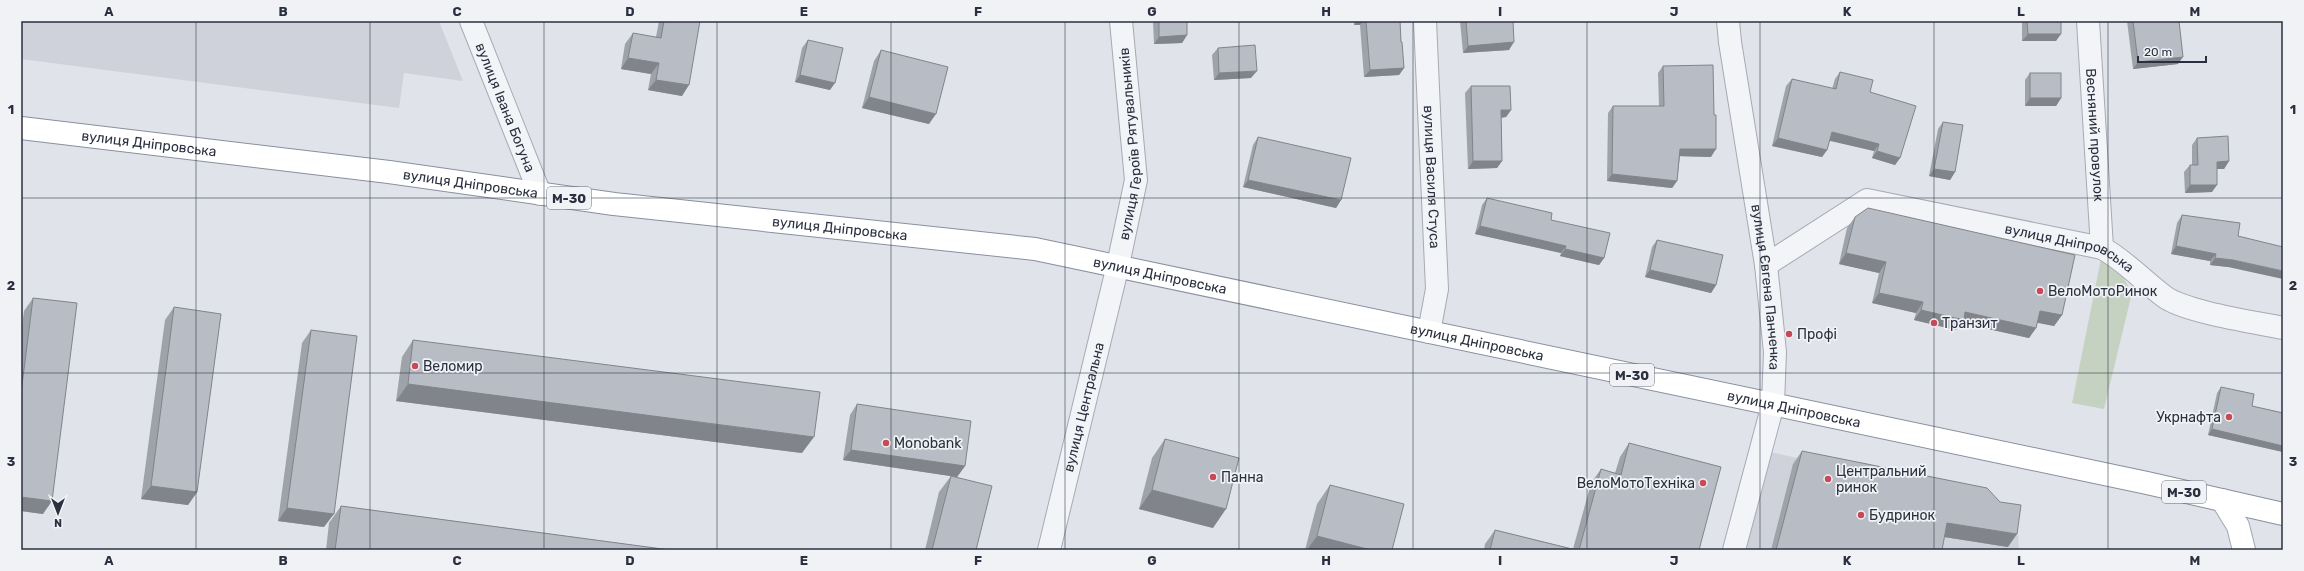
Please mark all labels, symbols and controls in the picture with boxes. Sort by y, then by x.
text: A [104,4,114,19]
text: B [278,4,288,19]
text: C [452,4,462,19]
text: D [625,4,635,19]
text: E [800,4,808,19]
text: F [974,4,982,19]
text: G [1147,4,1157,19]
text: H [1321,4,1331,19]
text: I [1498,4,1502,19]
text: J [1670,4,1678,19]
text: K [1843,4,1852,19]
text: L [2017,4,2025,19]
text: M [2190,4,2200,19]
scale bar [2138,38,2206,64]
street label: вулиця Івана Богуна [472,41,538,175]
text: 20 m [2144,45,2172,59]
street label: вулиця Героїв Рятувальників [1116,47,1146,242]
street label: Весняний провулок [2082,68,2107,203]
text: 1 [8,102,14,117]
text: 1 [2290,102,2296,117]
street label: вулиця Василя Стуса [1420,105,1443,249]
street label: вулиця Дніпровська [81,127,218,160]
street label: вулиця Дніпровська [402,166,539,202]
road number: М-30 [547,187,591,209]
street label: вулиця Євгена Панченка [1747,203,1783,371]
street label: вулиця Дніпровська [771,213,908,244]
street label: вулиця Дніпровська [2003,220,2137,276]
street label: вулиця Дніпровська [1092,253,1228,298]
text: 2 [7,278,15,293]
text: 2 [2289,278,2297,293]
place label: ВелоМотоРинок [2048,283,2158,300]
marker: ВелоМотоРинок [2035,286,2045,296]
place label: Транзит [1942,315,1998,332]
marker: Транзит [1929,318,1939,328]
street label: вулиця Дніпровська [1409,320,1545,365]
place label: Профі [1797,326,1837,343]
marker: Профі [1784,329,1794,339]
street label: вулиця Центральна [1060,341,1108,474]
place label: Веломир [423,358,483,375]
marker: Веломир [410,361,420,371]
road number: М-30 [1610,364,1654,386]
street label: вулиця Дніпровська [1726,387,1862,432]
place label: Укрнафта [2156,409,2221,426]
marker: Укрнафта [2224,412,2234,422]
place label: Monobank [894,435,962,452]
marker: Monobank [881,438,891,448]
text: 3 [7,454,16,469]
text: 3 [2289,454,2298,469]
place label: Центральний ринок [1836,463,1927,496]
place label: Панна [1221,469,1264,486]
marker: Панна [1208,472,1218,482]
marker: Центральний ринок [1823,474,1833,484]
place label: ВелоМотоТехніка [1577,475,1695,492]
marker: ВелоМотоТехніка [1698,478,1708,488]
road number: М-30 [2162,481,2206,503]
north arrow [38,493,78,533]
place label: Будринок [1869,507,1935,524]
marker: Будринок [1856,510,1866,520]
text: N [54,516,62,529]
text: A [104,553,114,568]
text: B [278,553,288,568]
text: C [452,553,462,568]
text: D [625,553,635,568]
text: E [800,553,808,568]
text: F [974,553,982,568]
text: G [1147,553,1157,568]
text: H [1321,553,1331,568]
text: I [1498,553,1502,568]
text: J [1670,553,1678,568]
text: K [1843,553,1852,568]
text: L [2017,553,2025,568]
text: M [2190,553,2200,568]

